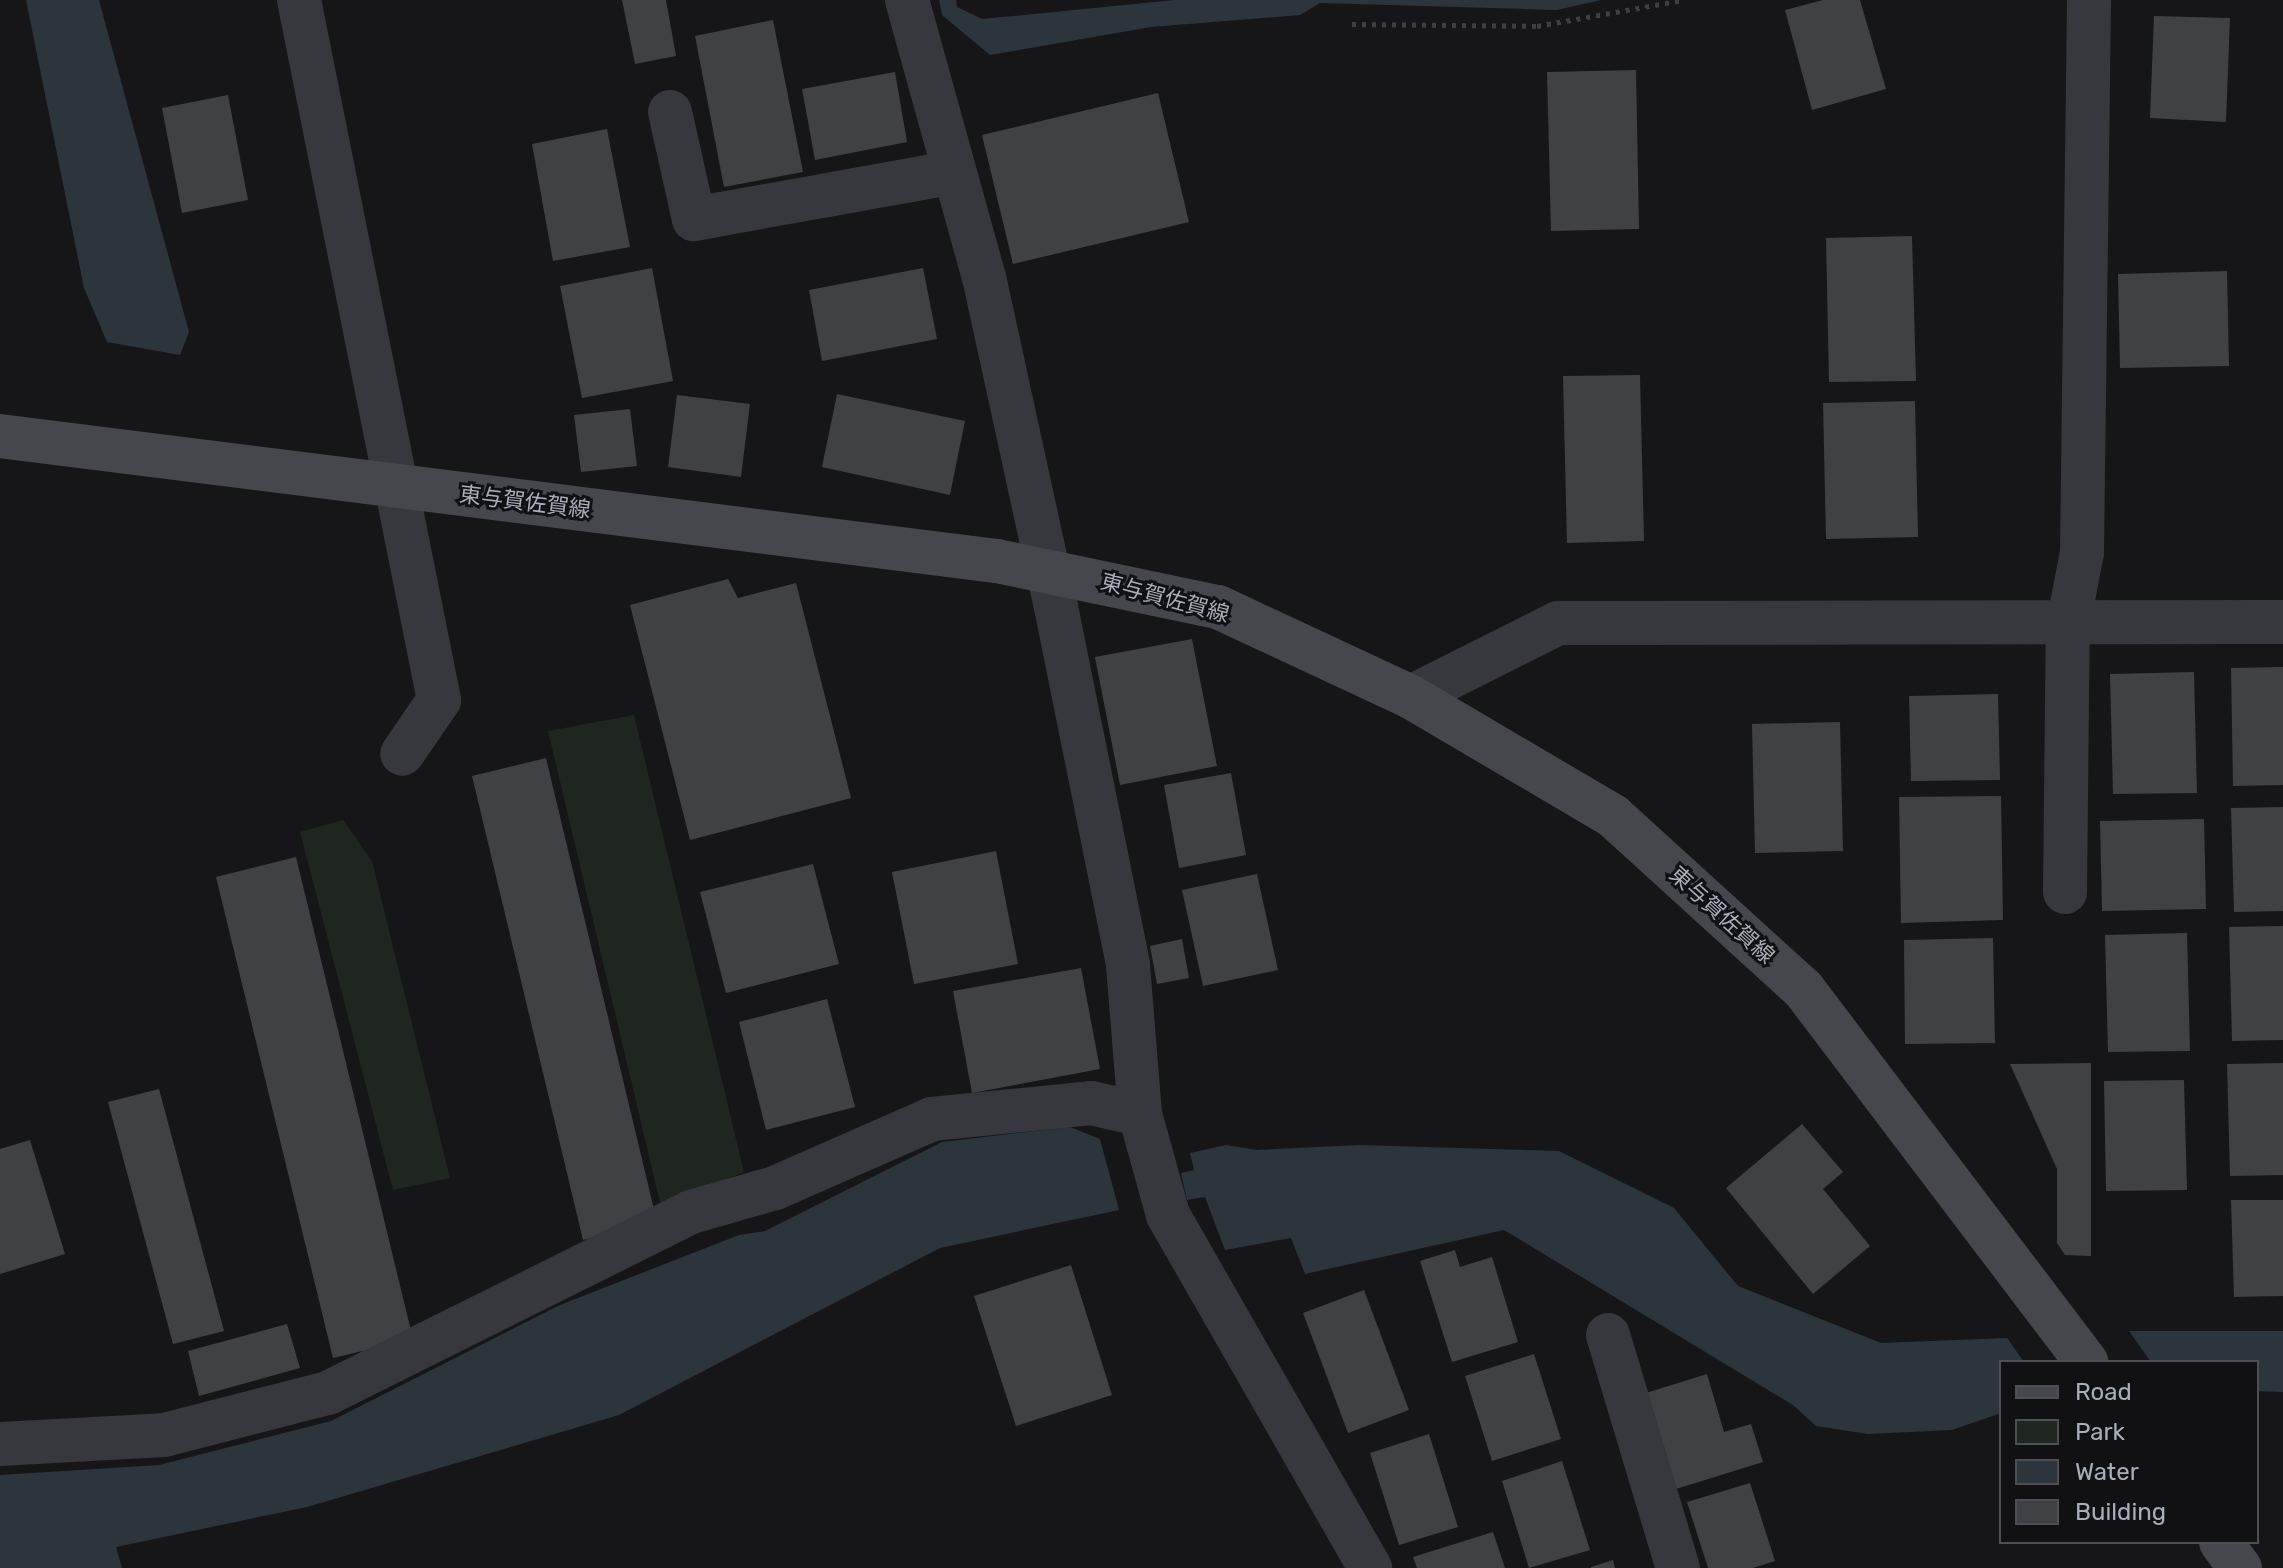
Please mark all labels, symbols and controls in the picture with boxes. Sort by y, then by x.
street label: 東与賀佐賀線 [458,481,592,523]
street label: 東与賀佐賀線 [1098,568,1232,628]
street label: 東与賀佐賀線 [1664,861,1780,969]
legend [1999,1360,2259,1544]
text: Road [2075,1378,2132,1406]
text: Park [2075,1418,2125,1446]
text: Water [2075,1458,2139,1486]
text: Building [2075,1498,2166,1526]

